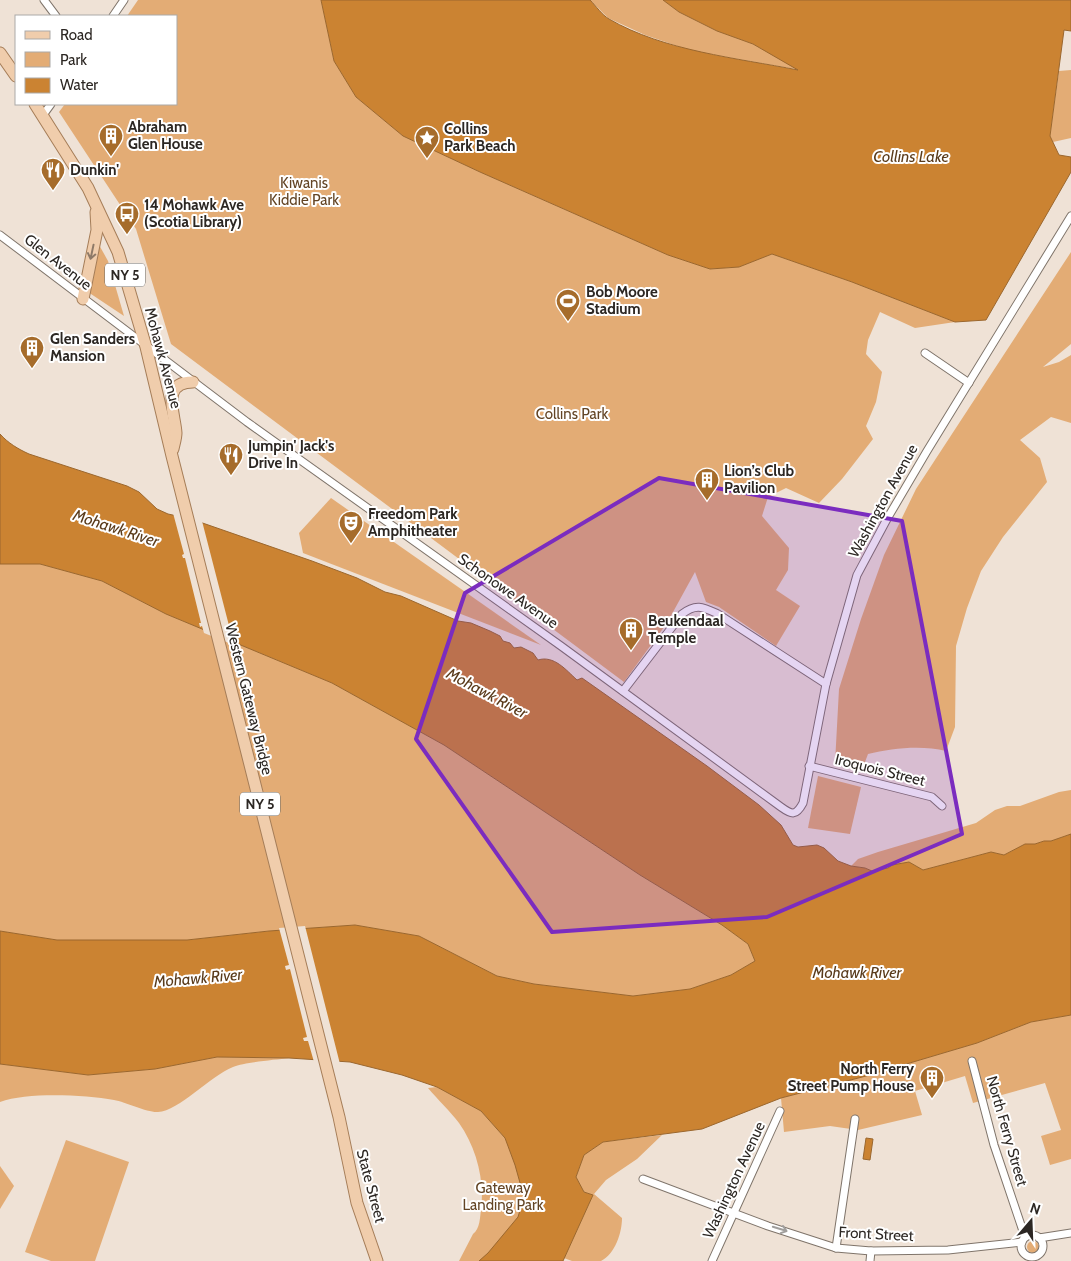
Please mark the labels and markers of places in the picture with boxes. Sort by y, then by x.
place label: Abraham Glen House [128,118,203,153]
place label: Collins Park Beach [444,120,516,155]
building icon: Abraham Glen House [98,123,124,157]
place icon: Collins Park Beach [414,125,440,159]
restaurant icon: Dunkin' [40,157,66,191]
place label: Dunkin' [70,161,119,179]
place label: 14 Mohawk Ave (Scotia Library) [144,196,244,231]
bus stop icon: 14 Mohawk Ave (Scotia Library) [114,201,140,235]
place label: Bob Moore Stadium [586,283,658,318]
sports icon: Bob Moore Stadium [555,288,581,322]
place label: Glen Sanders Mansion [50,330,135,365]
building icon: Glen Sanders Mansion [19,335,45,369]
place label: Jumpin' Jack's Drive In [247,437,334,472]
restaurant icon: Jumpin' Jack's Drive In [218,442,244,476]
place label: Lion’s Club Pavilion [724,462,794,497]
building icon: Lion’s Club Pavilion [694,467,720,501]
place label: Freedom Park Amphitheater [368,505,458,540]
theatre icon: Freedom Park Amphitheater [338,510,364,544]
place label: Beukendaal Temple [648,612,724,647]
building icon: Beukendaal Temple [618,617,644,651]
place label: North Ferry Street Pump House [788,1060,915,1095]
building icon: North Ferry Street Pump House [919,1065,945,1099]

